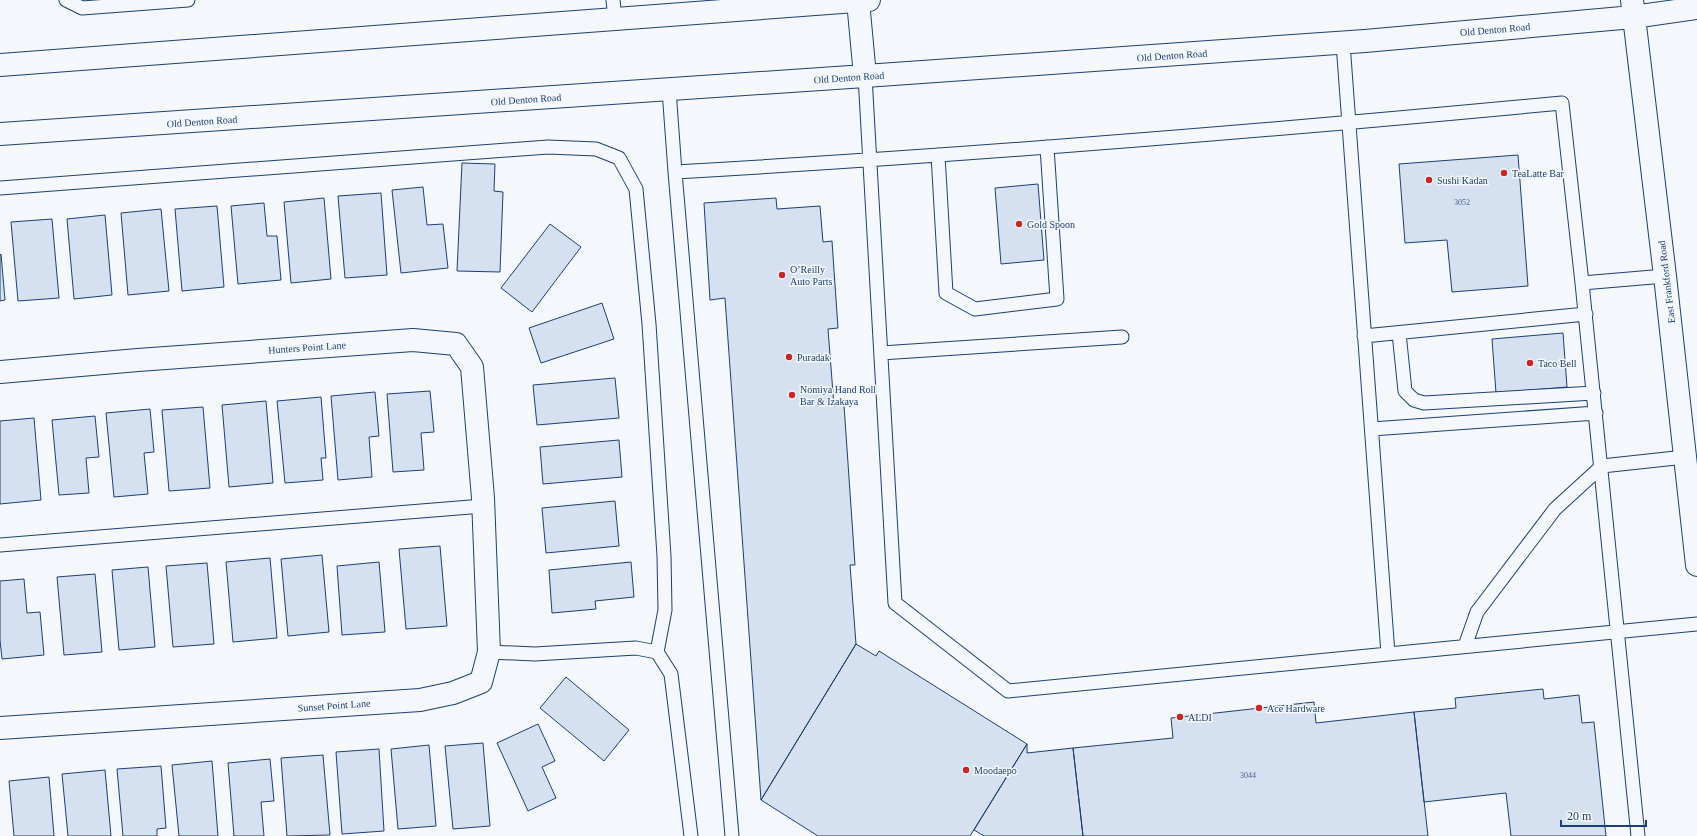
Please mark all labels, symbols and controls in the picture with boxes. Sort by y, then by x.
street label: Old Denton Road [1459,21,1531,38]
street label: Old Denton Road [1136,48,1208,63]
street label: Old Denton Road [813,70,885,85]
street label: Old Denton Road [490,92,562,107]
street label: Old Denton Road [166,114,238,129]
marker: TeaLatte Bar [1499,168,1509,178]
place label: TeaLatte Bar [1512,168,1564,179]
marker: Sushi Kadan [1424,175,1434,185]
place label: Sushi Kadan [1437,175,1488,186]
house number: 3052 [1454,198,1470,207]
marker: Gold Spoon [1014,219,1024,229]
place label: Gold Spoon [1027,219,1075,230]
street label: East Frankford Road [1656,240,1677,324]
place label: O’Reilly Auto Parts [790,264,833,287]
marker: O’Reilly Auto Parts [777,270,787,280]
street label: Hunters Point Lane [268,339,347,356]
marker: Puradak [784,352,794,362]
place label: Puradak [797,352,830,363]
marker: Taco Bell [1525,358,1535,368]
place label: Taco Bell [1538,358,1577,369]
place label: Nomiya Hand Roll Bar & Izakaya [800,384,876,407]
marker: Nomiya Hand Roll Bar & Izakaya [787,390,797,400]
street label: Sunset Point Lane [297,697,371,714]
marker: Ace Hardware [1254,703,1264,713]
place label: Ace Hardware [1267,703,1326,714]
marker: ALDI [1175,712,1185,722]
place label: ALDI [1188,712,1212,723]
marker: Moodaepo [961,765,971,775]
place label: Moodaepo [974,765,1017,776]
house number: 3044 [1240,771,1256,780]
scale bar [1561,802,1646,828]
text: 20 m [1567,809,1592,823]

